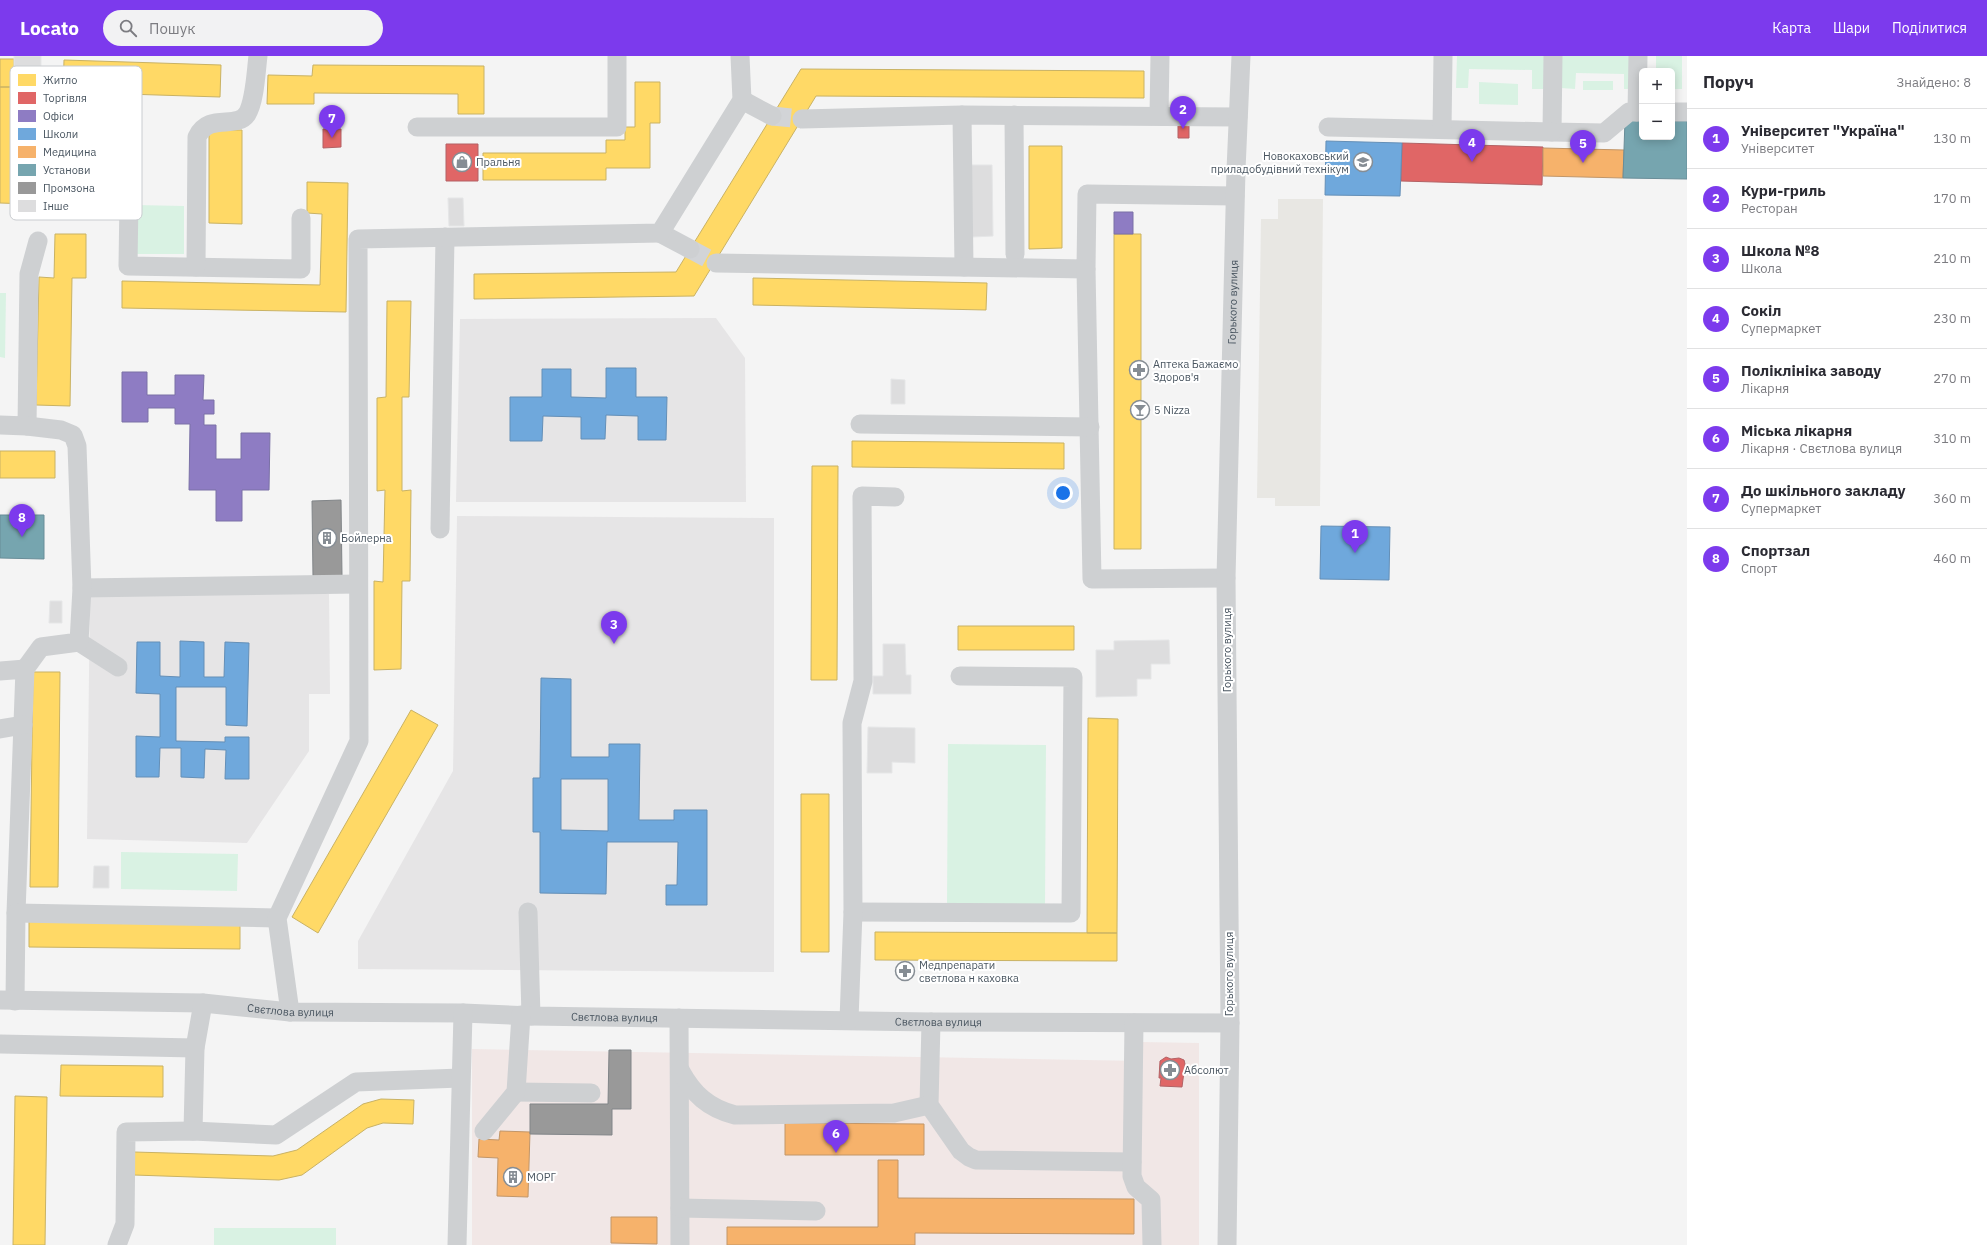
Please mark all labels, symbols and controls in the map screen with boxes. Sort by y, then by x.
search box [103,10,383,46]
text: Locato [20,16,79,40]
icon: search [117,17,139,39]
text: Пошук [149,19,196,38]
text: Карта [1772,19,1811,37]
text: Шари [1833,19,1870,37]
text: Поділитися [1892,19,1967,37]
legend [10,66,142,220]
map controls [1639,68,1675,140]
button: + [1639,68,1675,104]
text: Поруч [1703,71,1754,93]
text: Житло [43,73,77,87]
text: Знайдено: 8 [1897,74,1971,91]
text: Торгівля [43,91,87,105]
pin: 2 [1170,96,1196,129]
button: − [1639,104,1675,140]
pin: 7 [319,105,345,138]
text: Офіси [43,109,74,123]
text: Університет "Україна" [1741,121,1905,140]
text: Школи [43,127,78,141]
pin: 4 [1459,129,1485,162]
pin: 5 [1570,130,1596,163]
text: 1 [1712,130,1720,147]
text: 130 m [1933,130,1971,147]
text: Університет [1741,140,1814,157]
text: Медицина [43,145,97,159]
place label: Новокаховський приладобудівний технікум [1211,149,1349,176]
shop icon: Пральня [451,151,473,173]
school or university icon: Новокаховський приладобудівний технікум [1352,151,1374,173]
place label: Пральня [476,155,520,169]
text: Установи [43,163,90,177]
text: Промзона [43,181,95,195]
text: Кури-гриль [1741,181,1826,200]
text: 2 [1712,190,1720,207]
text: 170 m [1933,190,1971,207]
text: Інше [43,199,69,213]
text: Ресторан [1741,200,1798,217]
text: Школа №8 [1741,241,1820,260]
text: 3 [1712,250,1720,267]
text: 210 m [1933,250,1971,267]
street label: Горького вулиця [1225,260,1241,345]
text: Школа [1741,260,1782,277]
text: Сокіл [1741,301,1781,320]
text: 4 [1712,310,1720,327]
text: 230 m [1933,310,1971,327]
text: Супермаркет [1741,320,1821,337]
place label: Аптека Бажаємо Здоров'я [1153,357,1238,384]
pharmacy icon: Аптека Бажаємо Здоров'я [1128,359,1150,381]
text: Поліклініка заводу [1741,361,1881,380]
text: 5 [1712,370,1720,387]
text: 270 m [1933,370,1971,387]
text: Лікарня [1741,380,1789,397]
bar icon: 5 Nizza [1129,399,1151,421]
place label: 5 Nizza [1154,403,1190,417]
text: Міська лікарня [1741,421,1852,440]
text: 6 [1712,430,1720,447]
text: 310 m [1933,430,1971,447]
text: Лікарня · Свєтлова вулиця [1741,440,1902,457]
text: До шкільного закладу [1741,481,1906,500]
your location [1053,483,1073,503]
text: 7 [1712,490,1720,507]
text: 360 m [1933,490,1971,507]
text: Супермаркет [1741,500,1821,517]
pin: 8 [9,504,35,537]
pin: 1 [1342,520,1368,553]
building icon: Бойлерна [316,527,338,549]
place label: Бойлерна [341,531,392,545]
text: Спортзал [1741,541,1810,560]
text: 8 [1712,550,1720,567]
text: 460 m [1933,550,1971,567]
text: Спорт [1741,560,1777,577]
street label: Горького вулиця [1220,608,1234,692]
pin: 3 [601,611,627,644]
street label: Горького вулиця [1222,932,1236,1016]
place label: Медпрепарати светлова н каховка [919,958,1019,985]
pharmacy icon: Медпрепарати светлова н каховка [894,960,916,982]
street label: Свєтлова вулиця [247,1001,334,1019]
street label: Свєтлова вулиця [571,1010,658,1025]
street label: Свєтлова вулиця [895,1014,982,1029]
pharmacy icon: Абсолют [1159,1059,1181,1081]
place label: Абсолют [1184,1063,1229,1077]
pin: 6 [823,1120,849,1153]
building icon: МОРГ [502,1166,524,1188]
place label: МОРГ [527,1170,556,1184]

